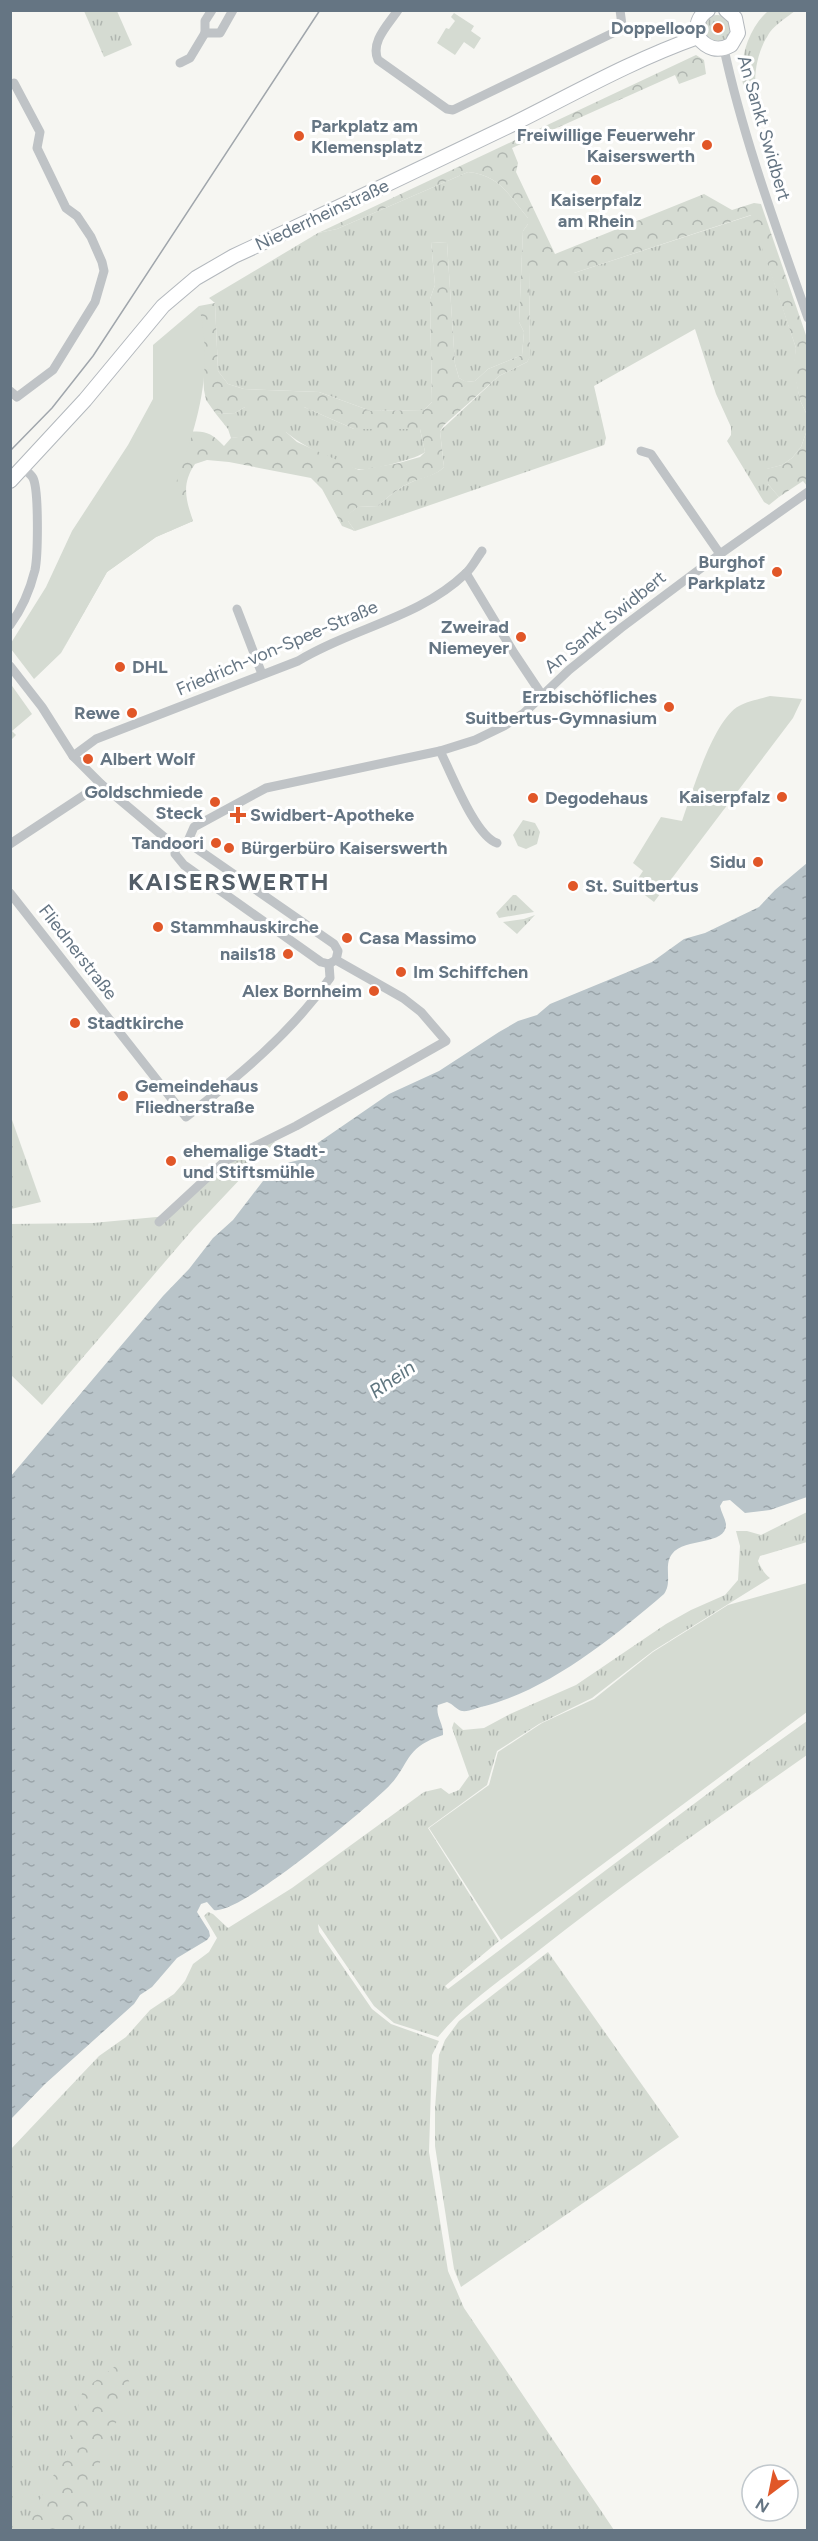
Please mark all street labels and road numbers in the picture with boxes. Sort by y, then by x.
street label: An Sankt Swidbert [733,53,795,203]
street label: Niederrheinstraße [252,174,393,256]
street label: An Sankt Swidbert [540,566,670,678]
street label: Friedrich-von-Spee-Straße [173,595,381,700]
street label: Fliednerstraße [34,900,122,1004]

